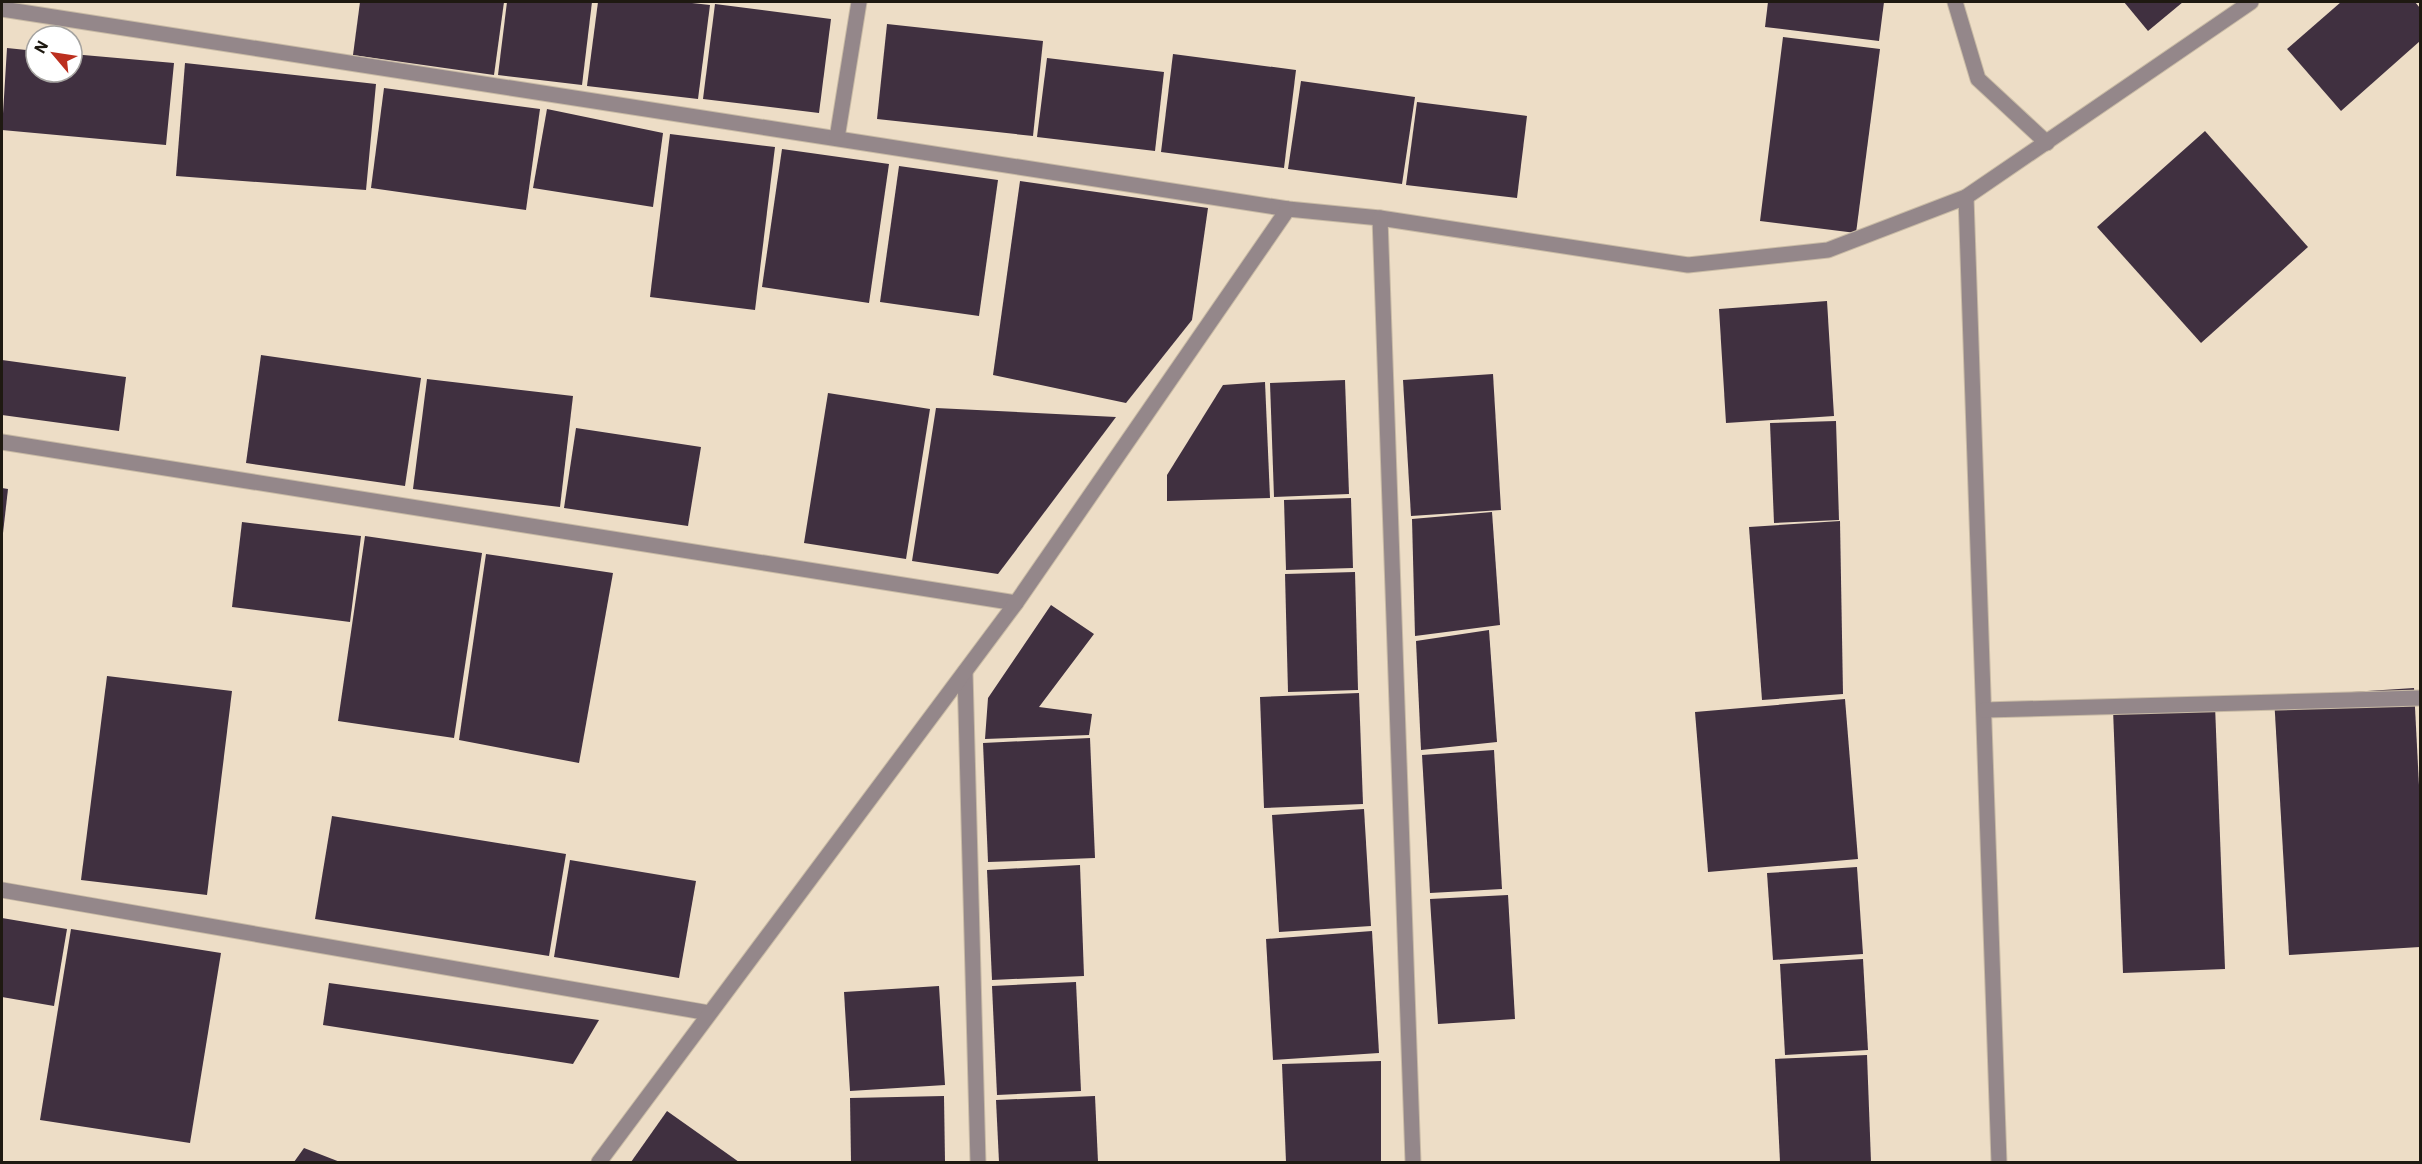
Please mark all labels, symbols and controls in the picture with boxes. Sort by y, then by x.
north arrow [24,24,84,84]
text: N [29,37,52,57]

